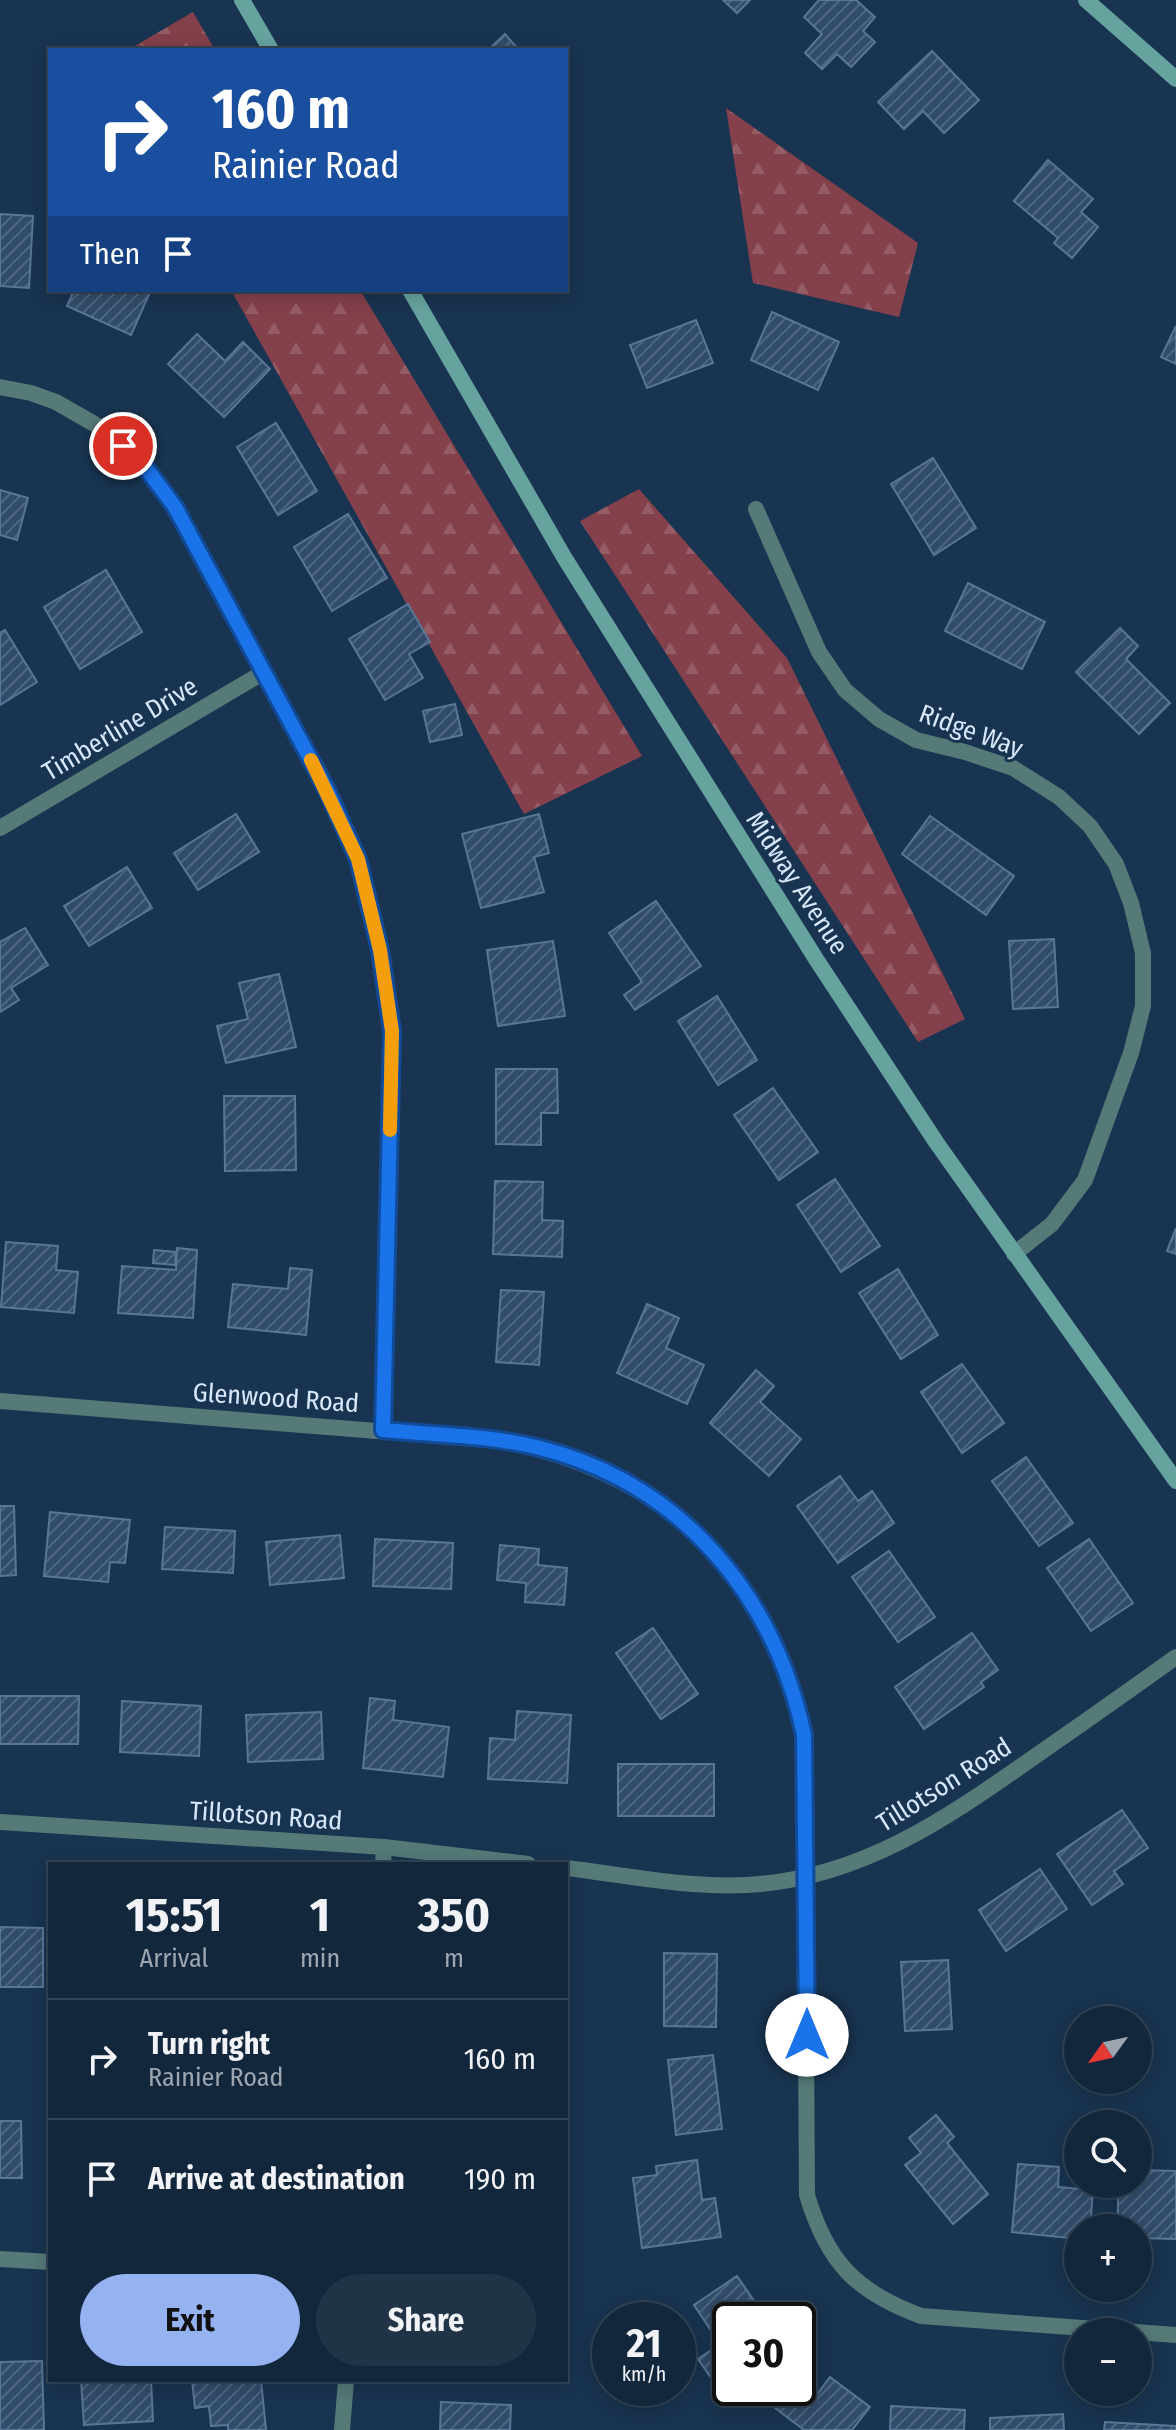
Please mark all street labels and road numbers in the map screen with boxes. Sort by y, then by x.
street label: Timberline Drive [37,671,203,787]
street label: Ridge Way [915,698,1027,764]
street label: Midway Avenue [739,806,855,960]
street label: Glenwood Road [192,1377,360,1419]
street label: Tillotson Road [871,1731,1017,1839]
street label: Tillotson Road [189,1795,343,1837]

